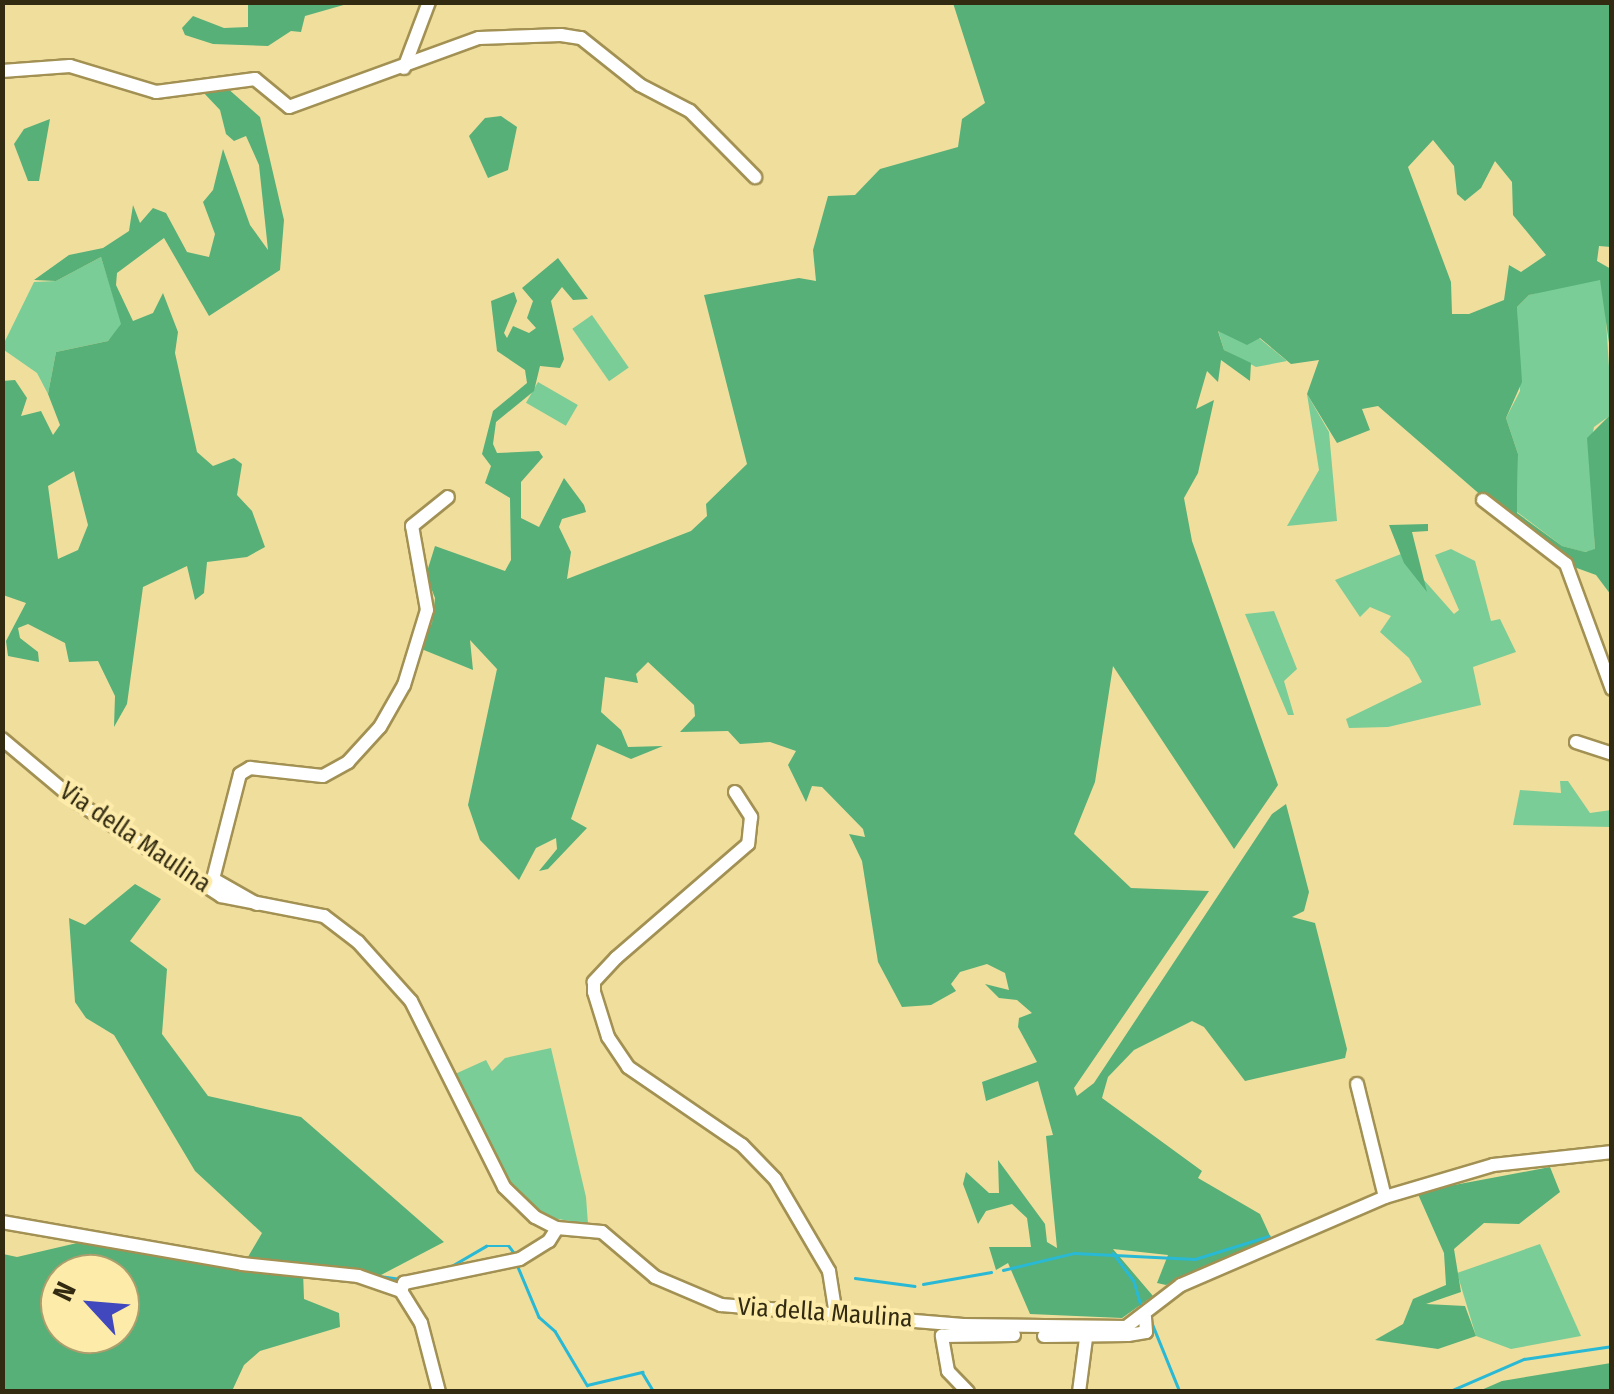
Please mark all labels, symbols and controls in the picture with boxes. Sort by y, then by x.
street label: Via della Maulina [54,776,216,900]
north arrow [40,1254,140,1354]
text: N [46,1277,83,1306]
street label: Via della Maulina [736,1292,914,1334]

